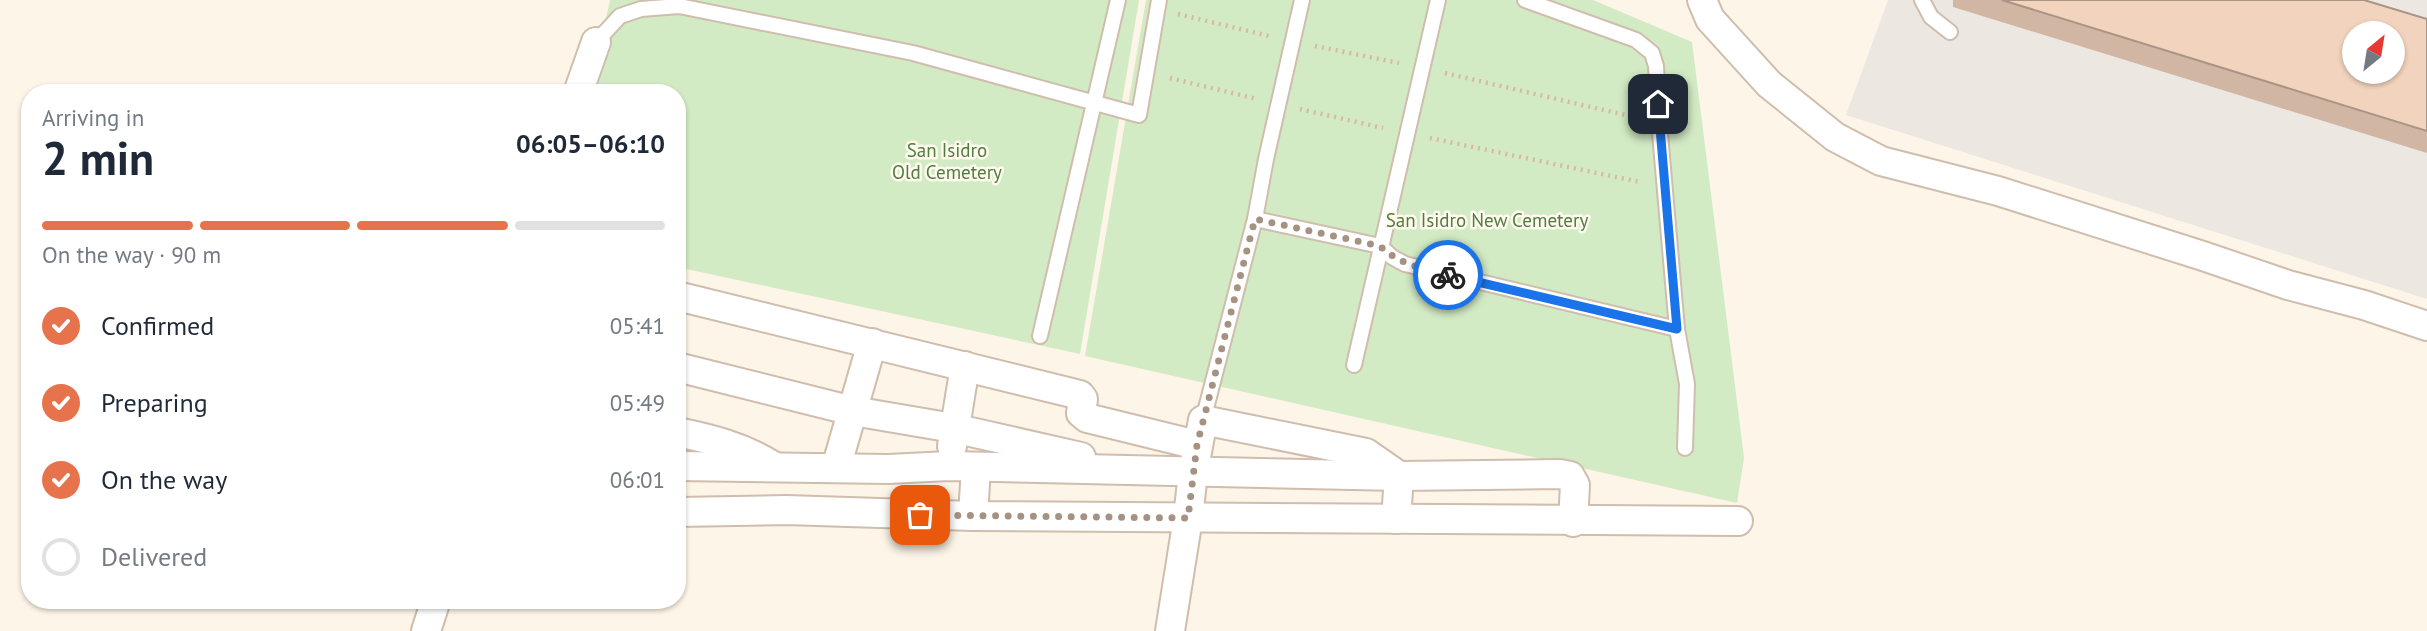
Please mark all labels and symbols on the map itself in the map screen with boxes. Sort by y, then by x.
north arrow [2342,21,2404,84]
pin [1628,74,1688,134]
park label: San Isidro Old Cemetery [892,138,1002,184]
park label: San Isidro New Cemetery [1386,208,1588,232]
courier [1413,240,1483,310]
pin [890,485,950,545]

